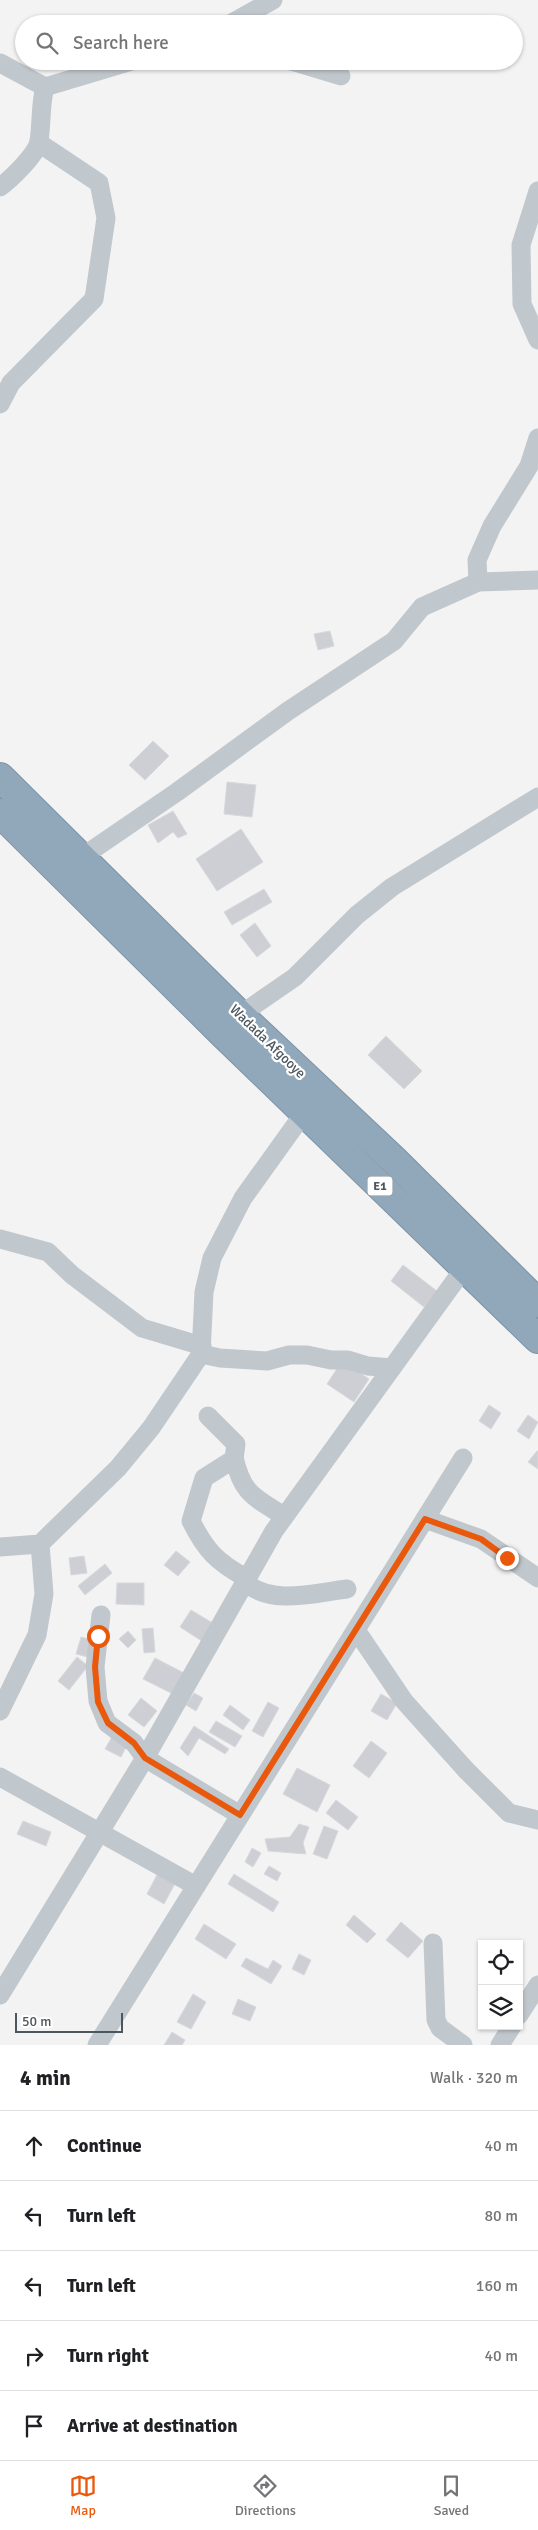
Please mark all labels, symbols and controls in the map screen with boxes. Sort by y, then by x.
search box [15,15,523,70]
icon: search [33,29,61,57]
text: Search here [73,31,169,55]
street label: Wadada Afgooye [226,1001,309,1082]
road number: E1 [368,1176,392,1196]
route end [496,1547,519,1570]
route start [87,1625,110,1648]
map controls [478,1940,523,2030]
button: locate [478,1940,523,1985]
button: layers [478,1985,523,2030]
scale bar [15,2010,122,2033]
text: 50 m [22,2013,51,2030]
text: 4 min [20,2065,71,2091]
text: Walk · 320 m [430,2068,518,2088]
icon: ahead [20,2132,48,2160]
text: Continue [67,2134,142,2158]
text: 40 m [484,2136,518,2156]
icon: left [20,2202,48,2230]
text: Turn left [67,2204,136,2228]
text: 80 m [484,2206,518,2226]
icon: left [20,2272,48,2300]
text: Turn left [67,2274,136,2298]
text: 160 m [476,2276,518,2296]
icon: right [20,2342,48,2370]
text: Turn right [67,2344,149,2368]
text: 40 m [484,2346,518,2366]
icon: arrive [20,2412,48,2440]
text: Arrive at destination [67,2414,238,2438]
tab: Map [69,2472,97,2519]
tab: Directions [235,2472,296,2519]
tab: Saved [434,2472,469,2519]

